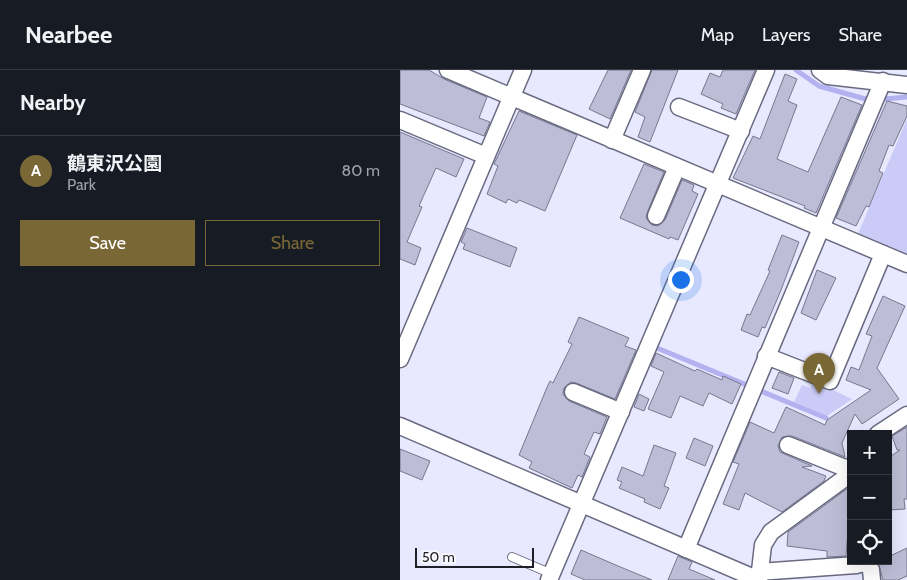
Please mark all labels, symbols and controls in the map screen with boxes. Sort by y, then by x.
text: Nearbee [25,20,112,49]
text: Map [701,24,734,46]
text: Layers [762,24,811,46]
text: Share [839,24,882,46]
text: Nearby [20,90,86,115]
text: 鶴東沢公園 [67,152,162,175]
text: A [31,161,41,180]
text: 80 m [342,161,380,180]
text: Park [67,175,96,194]
button: Save [20,220,195,266]
button: Share [205,220,380,266]
your location [668,267,694,293]
pin: A [803,353,835,394]
map controls [847,430,892,565]
button: + [847,430,892,475]
button: − [847,475,892,520]
button: locate [847,520,892,565]
scale bar [415,545,534,568]
text: 50 m [422,548,455,566]

